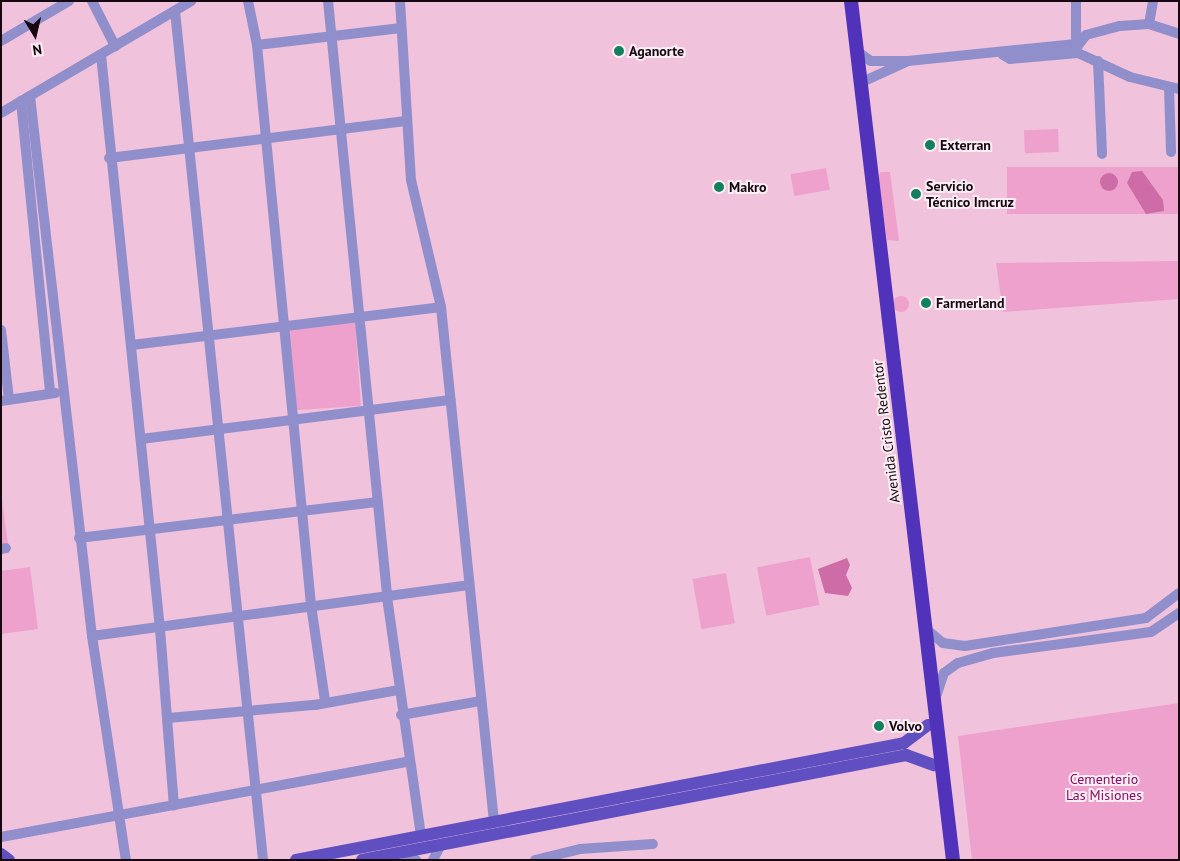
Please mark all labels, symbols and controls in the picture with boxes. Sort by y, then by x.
north arrow [10,10,60,60]
text: N [31,40,43,59]
place label: Aganorte [629,43,684,59]
marker: Aganorte [613,45,625,57]
place label: Exterran [940,137,991,153]
marker: Exterran [924,139,936,151]
place label: Servicio Técnico Imcruz [926,178,1014,210]
place label: Makro [729,179,766,195]
marker: Makro [713,181,725,193]
marker: Servicio Técnico Imcruz [910,188,922,200]
place label: Farmerland [936,295,1005,311]
marker: Farmerland [920,297,932,309]
street label: Avenida Cristo Redentor [869,360,903,504]
place label: Volvo [889,718,922,734]
marker: Volvo [873,720,885,732]
park label: Cementerio Las Misiones [1066,771,1142,804]

